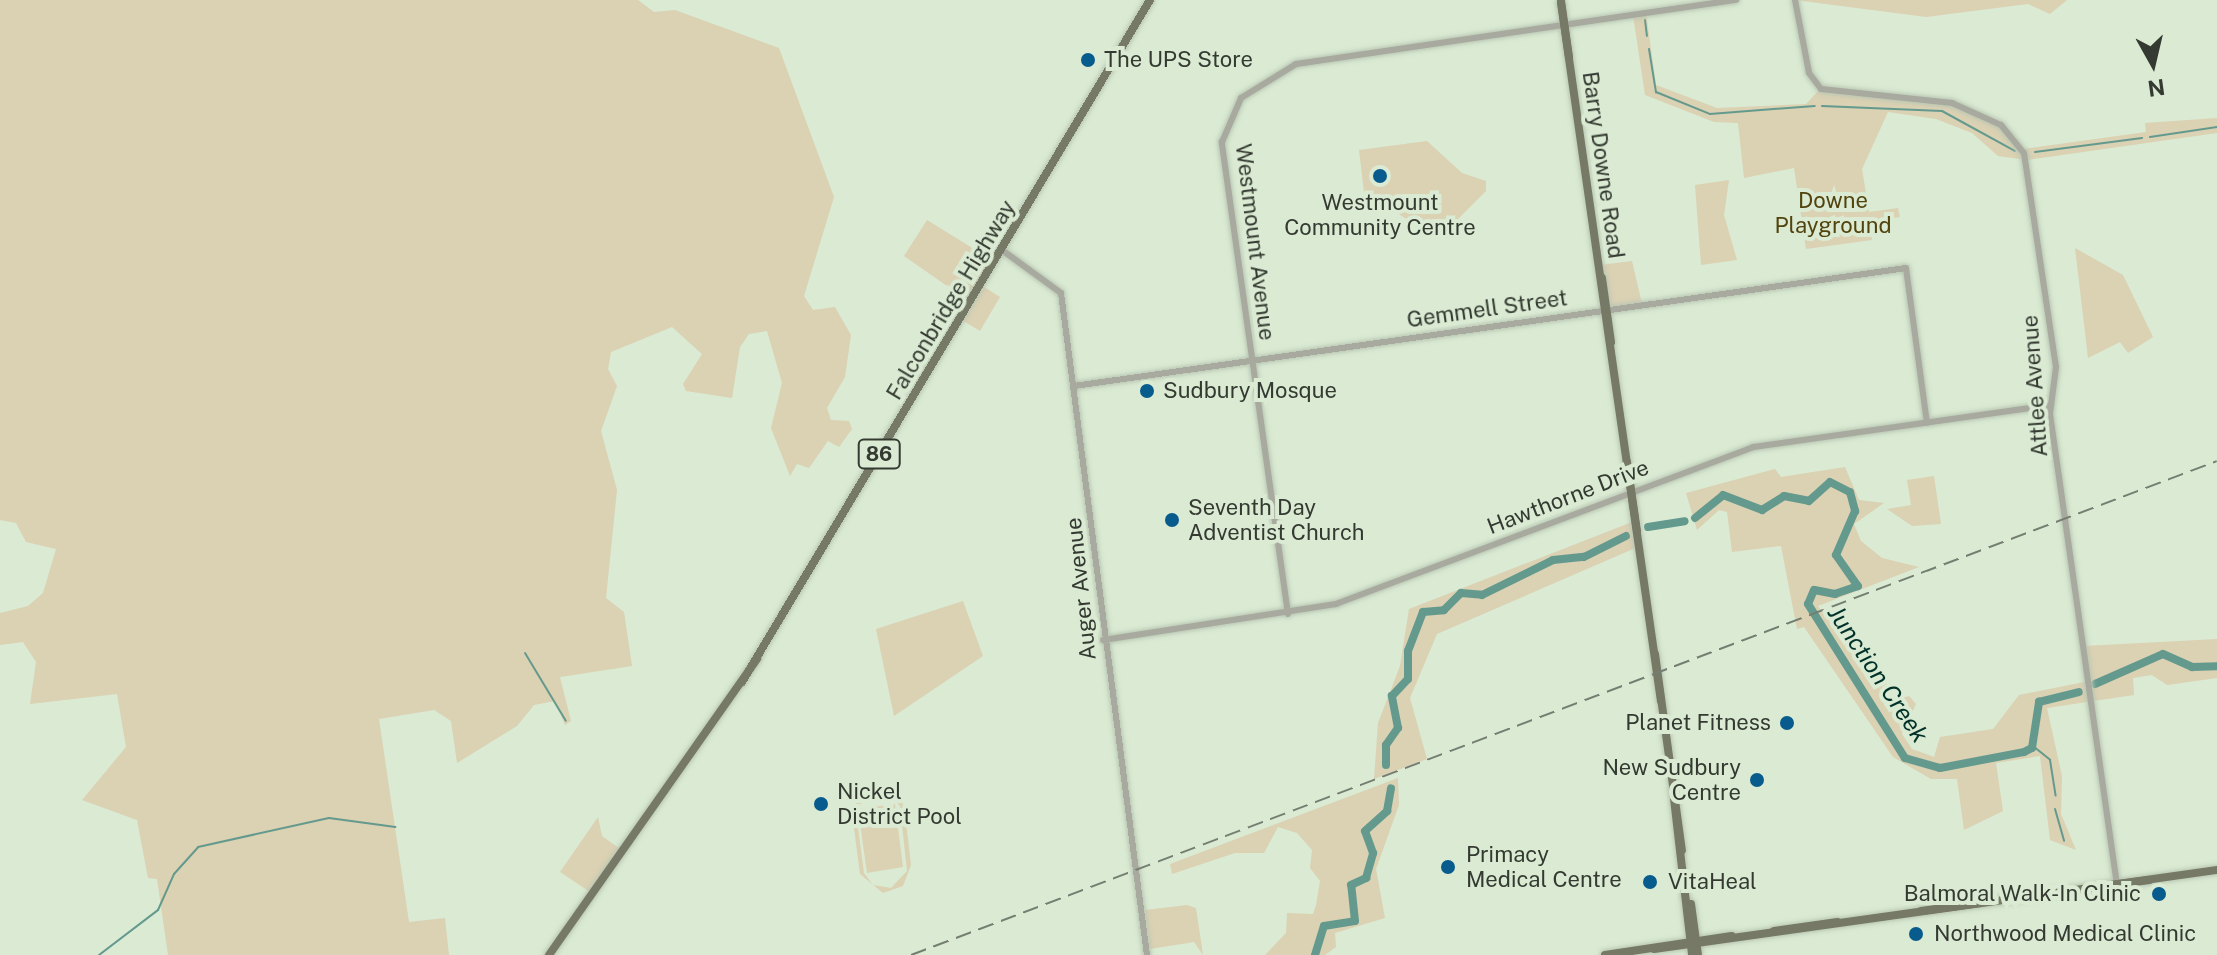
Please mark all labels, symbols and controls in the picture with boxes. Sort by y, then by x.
north arrow [2113,24,2193,104]
place label: The UPS Store [1104,47,1253,73]
marker: The UPS Store [1079,51,1097,69]
street label: Barry Downe Road [1577,70,1629,260]
text: N [2146,74,2167,102]
street label: Westmount Avenue [1230,142,1280,342]
marker: Westmount Community Centre [1371,167,1389,185]
park label: Downe Playground [1774,187,1892,238]
place label: Westmount Community Centre [1284,189,1476,240]
street label: Falconbridge Highway [881,195,1021,405]
street label: Gemmell Street [1405,285,1569,333]
street label: Attlee Avenue [2017,314,2053,458]
place label: Sudbury Mosque [1163,378,1337,404]
marker: Sudbury Mosque [1138,382,1156,400]
road number: 86 [857,438,901,470]
street label: Hawthorne Drive [1483,454,1653,540]
place label: Seventh Day Adventist Church [1188,494,1364,546]
marker: Seventh Day Adventist Church [1163,511,1181,529]
street label: Auger Avenue [1060,516,1102,662]
water label: Junction Creek [1822,600,1934,748]
place label: Planet Fitness [1625,710,1771,736]
marker: Planet Fitness [1778,714,1796,732]
place label: New Sudbury Centre [1602,754,1741,806]
marker: New Sudbury Centre [1748,771,1766,789]
place label: Nickel District Pool [837,778,962,830]
marker: Nickel District Pool [812,795,830,813]
place label: Primacy Medical Centre [1466,841,1622,892]
marker: Primacy Medical Centre [1437,856,1459,878]
place label: VitaHeal [1668,869,1757,895]
marker: VitaHeal [1639,871,1661,893]
place label: Balmoral Walk-In Clinic [1903,881,2141,907]
marker: Balmoral Walk-In Clinic [2148,883,2170,905]
place label: Northwood Medical Clinic [1934,921,2196,947]
marker: Northwood Medical Clinic [1905,923,1927,945]

